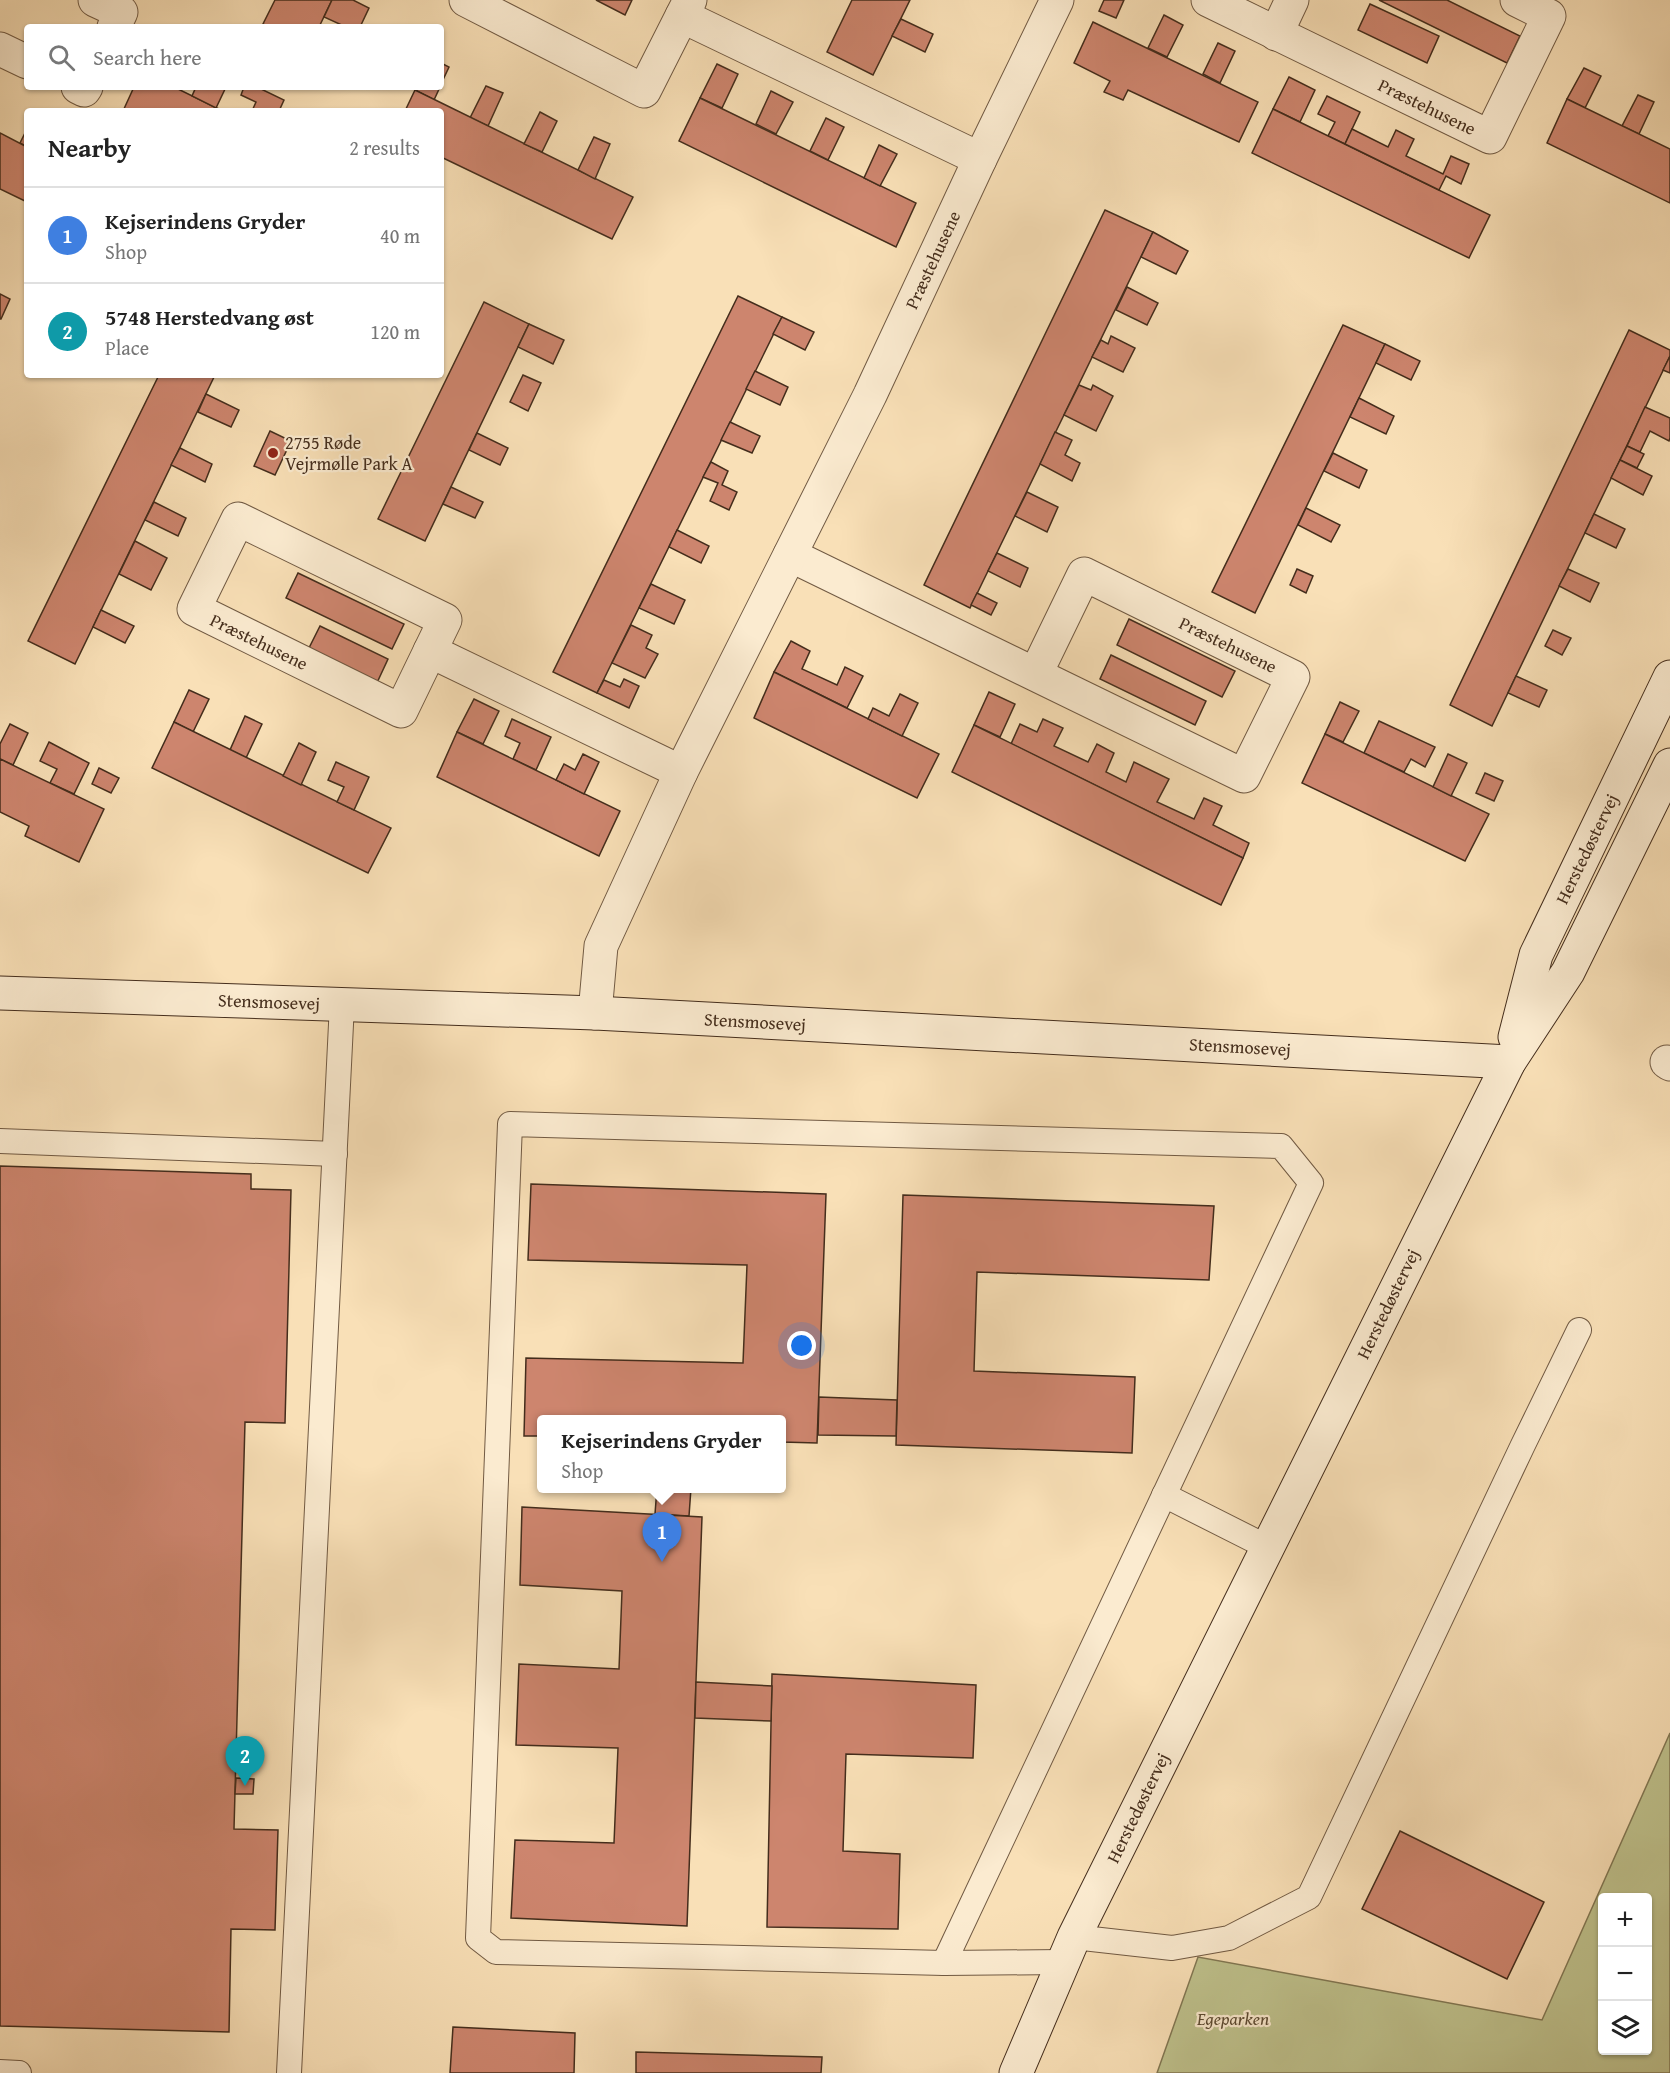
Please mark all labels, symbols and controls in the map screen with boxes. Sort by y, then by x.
search box [24,24,444,90]
icon: search [45,41,78,74]
text: Search here [93,41,202,73]
street label: Præstehusene [1374,71,1481,142]
text: Nearby [48,128,131,167]
text: 2 results [349,133,420,162]
text: Kejserindens Gryder [105,205,305,237]
street label: Præstehusene [898,206,967,313]
text: 1 [62,221,73,250]
text: 40 m [380,221,420,250]
text: Shop [105,237,147,266]
text: 5748 Herstedvang øst [105,301,314,333]
text: 2 [62,317,73,346]
text: 120 m [370,317,420,346]
text: Place [105,333,149,362]
place label: 2755 Røde Vejrmølle Park A [285,429,413,477]
marker: 2755 Røde Vejrmølle Park A [266,446,280,460]
street label: Præstehusene [206,606,313,677]
street label: Præstehusene [1175,609,1282,680]
street label: Herstedøstervej [1548,789,1625,909]
street label: Stensmosevej [218,986,321,1017]
street label: Stensmosevej [703,1005,807,1038]
street label: Stensmosevej [1188,1030,1292,1063]
street label: Herstedøstervej [1349,1244,1426,1364]
your location [787,1331,816,1360]
popup [537,1415,786,1493]
text: Kejserindens Gryder [561,1424,762,1456]
text: Shop [561,1456,603,1485]
pin: 1 [642,1512,682,1562]
pin: 2 [226,1736,264,1786]
street label: Herstedøstervej [1099,1748,1176,1868]
map controls [1598,1893,1652,2055]
button: + [1598,1893,1652,1947]
button: − [1598,1947,1652,2001]
button: layers [1598,2001,1652,2055]
park label: Egeparken [1196,2005,1269,2032]

